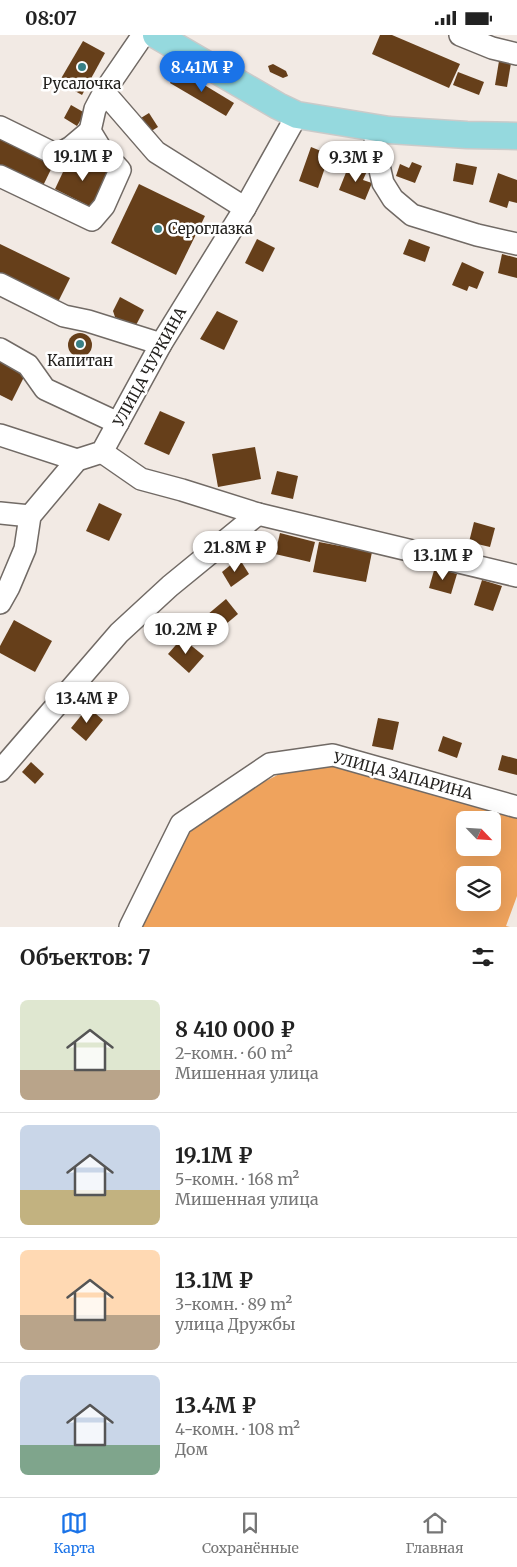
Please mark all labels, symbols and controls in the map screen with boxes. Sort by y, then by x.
text: 08:07 [25,6,77,30]
pin: 8.41M ₽ [156,50,248,93]
text: 8.41M ₽ [171,57,233,77]
marker: Русалочка [76,61,88,73]
place label: Русалочка [43,74,121,93]
pin: 19.1M ₽ [37,139,129,182]
pin: 9.3M ₽ [315,141,397,183]
text: 19.1M ₽ [53,146,113,166]
text: 9.3M ₽ [329,147,383,167]
place label: Сероглазка [168,219,253,238]
marker: Сероглазка [152,223,164,235]
street label: УЛИЦА ЧУРКИНА [108,303,190,431]
marker: Капитан [74,338,86,350]
place label: Капитан [47,351,113,370]
pin: 21.8M ₽ [189,531,281,573]
text: 21.8M ₽ [204,537,266,557]
pin: 13.1M ₽ [397,539,489,581]
text: 13.1M ₽ [413,545,473,565]
pin: 10.2M ₽ [140,613,232,655]
text: 10.2M ₽ [155,619,217,639]
pin: 13.4M ₽ [41,681,133,724]
text: 13.4M ₽ [56,688,118,708]
street label: УЛИЦА ЗАПАРИНА [330,747,475,803]
north arrow [456,811,501,856]
map controls [456,811,501,911]
button: layers [456,866,501,911]
icon: filters [469,943,497,971]
text: Объектов: 7 [20,944,151,971]
text: 8 410 000 ₽ [175,1016,295,1043]
icon: home [60,1020,120,1080]
text: 2-комн. · 60 m² [175,1043,293,1063]
text: Мишенная улица [175,1063,319,1083]
text: 19.1M ₽ [175,1142,253,1169]
icon: home [60,1145,120,1205]
text: 5-комн. · 168 m² [175,1169,299,1189]
text: Мишенная улица [175,1189,319,1209]
text: 13.1M ₽ [175,1267,253,1294]
icon: home [60,1270,120,1330]
text: 3-комн. · 89 m² [175,1294,292,1314]
text: улица Дружбы [175,1314,296,1334]
text: 13.4M ₽ [175,1392,256,1419]
icon: home [60,1395,120,1455]
text: 4-комн. · 108 m² [175,1419,300,1439]
text: Дом [175,1439,208,1459]
tab: Карта [53,1509,95,1557]
tab: Сохранённые [202,1509,299,1557]
tab: Главная [406,1509,464,1557]

